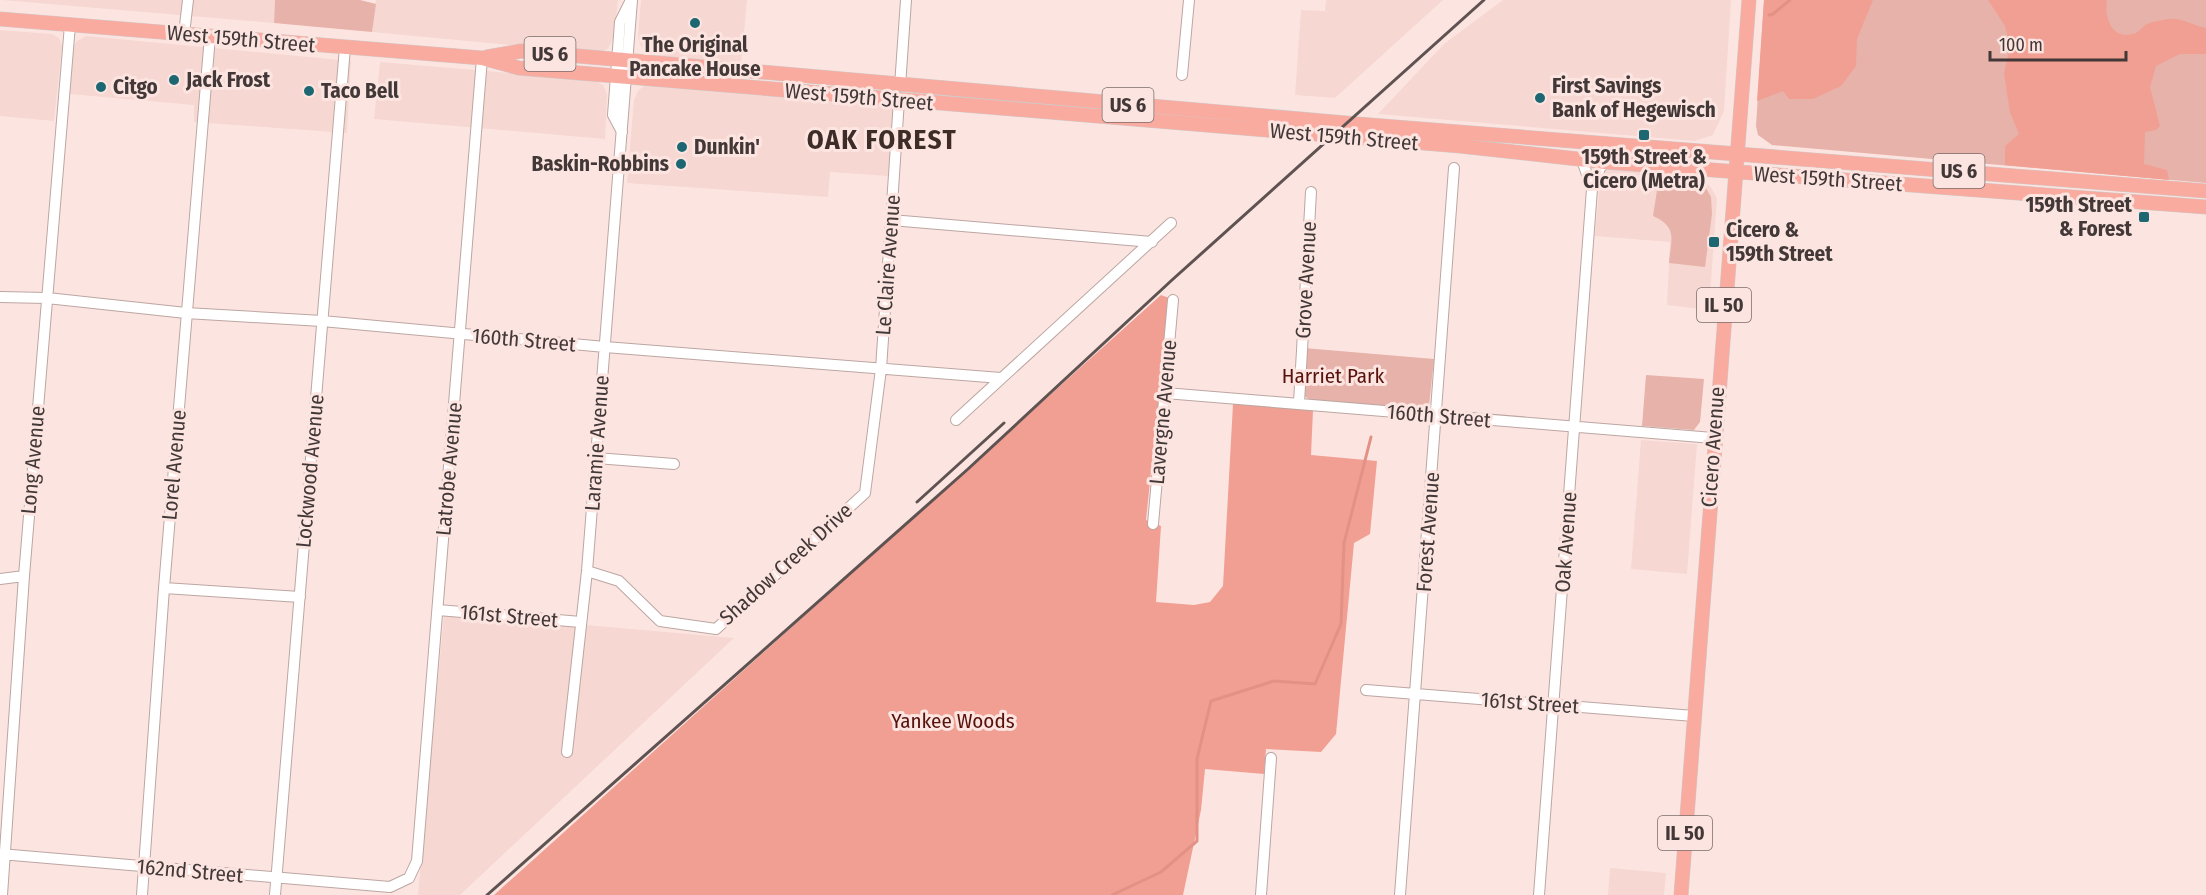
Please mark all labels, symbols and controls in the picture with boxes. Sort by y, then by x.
marker: The Original Pancake House [688,16,702,30]
street label: West 159th Street [166,20,316,58]
scale bar [1990,24,2126,62]
place label: The Original Pancake House [629,32,761,82]
text: 100 m [1999,34,2043,56]
road number: US 6 [524,37,576,71]
place label: Jack Frost [185,67,271,93]
marker: Jack Frost [167,73,181,87]
place label: First Savings Bank of Hegewisch [1552,73,1716,123]
place label: Citgo [113,74,158,100]
place label: Taco Bell [321,78,399,104]
street label: West 159th Street [784,78,934,116]
marker: Citgo [94,80,108,94]
marker: Taco Bell [302,84,316,98]
road number: US 6 [1102,88,1154,122]
marker: First Savings Bank of Hegewisch [1533,91,1547,105]
street label: West 159th Street [1269,118,1419,156]
district label: OAK FOREST [807,124,957,156]
marker: 159th Street & Cicero (Metra) [1637,128,1651,142]
place label: Dunkin' [694,134,760,160]
marker: Dunkin' [675,140,689,154]
place label: 159th Street & Cicero (Metra) [1581,144,1707,194]
place label: Baskin-Robbins [532,151,669,177]
road number: US 6 [1934,154,1984,188]
marker: Baskin-Robbins [674,157,688,171]
street label: West 159th Street [1753,161,1903,197]
place label: 159th Street & Forest [2025,192,2133,242]
street label: Le Claire Avenue [870,194,906,336]
marker: 159th Street & Forest [2137,210,2151,224]
place label: Cicero & 159th Street [1726,217,1833,267]
street label: Grove Avenue [1290,221,1322,339]
marker: Cicero & 159th Street [1707,235,1721,249]
road number: IL 50 [1697,288,1751,322]
street label: 160th Street [471,323,577,357]
street label: Lavergne Avenue [1144,339,1182,485]
park label: Harriet Park [1282,363,1384,389]
street label: Laramie Avenue [579,374,615,512]
street label: Cicero Avenue [1696,386,1730,508]
street label: Lockwood Avenue [290,393,330,549]
street label: 160th Street [1386,399,1492,433]
street label: Latrobe Avenue [430,401,468,537]
street label: Long Avenue [15,405,51,515]
street label: Lorel Avenue [156,409,192,521]
street label: Forest Avenue [1411,471,1445,593]
street label: Oak Avenue [1550,491,1582,593]
street label: Shadow Creek Drive [714,498,858,630]
street label: 161st Street [459,599,559,633]
street label: 161st Street [1480,687,1580,719]
park label: Yankee Woods [891,708,1015,734]
road number: IL 50 [1658,816,1712,850]
street label: 162nd Street [136,853,244,889]

